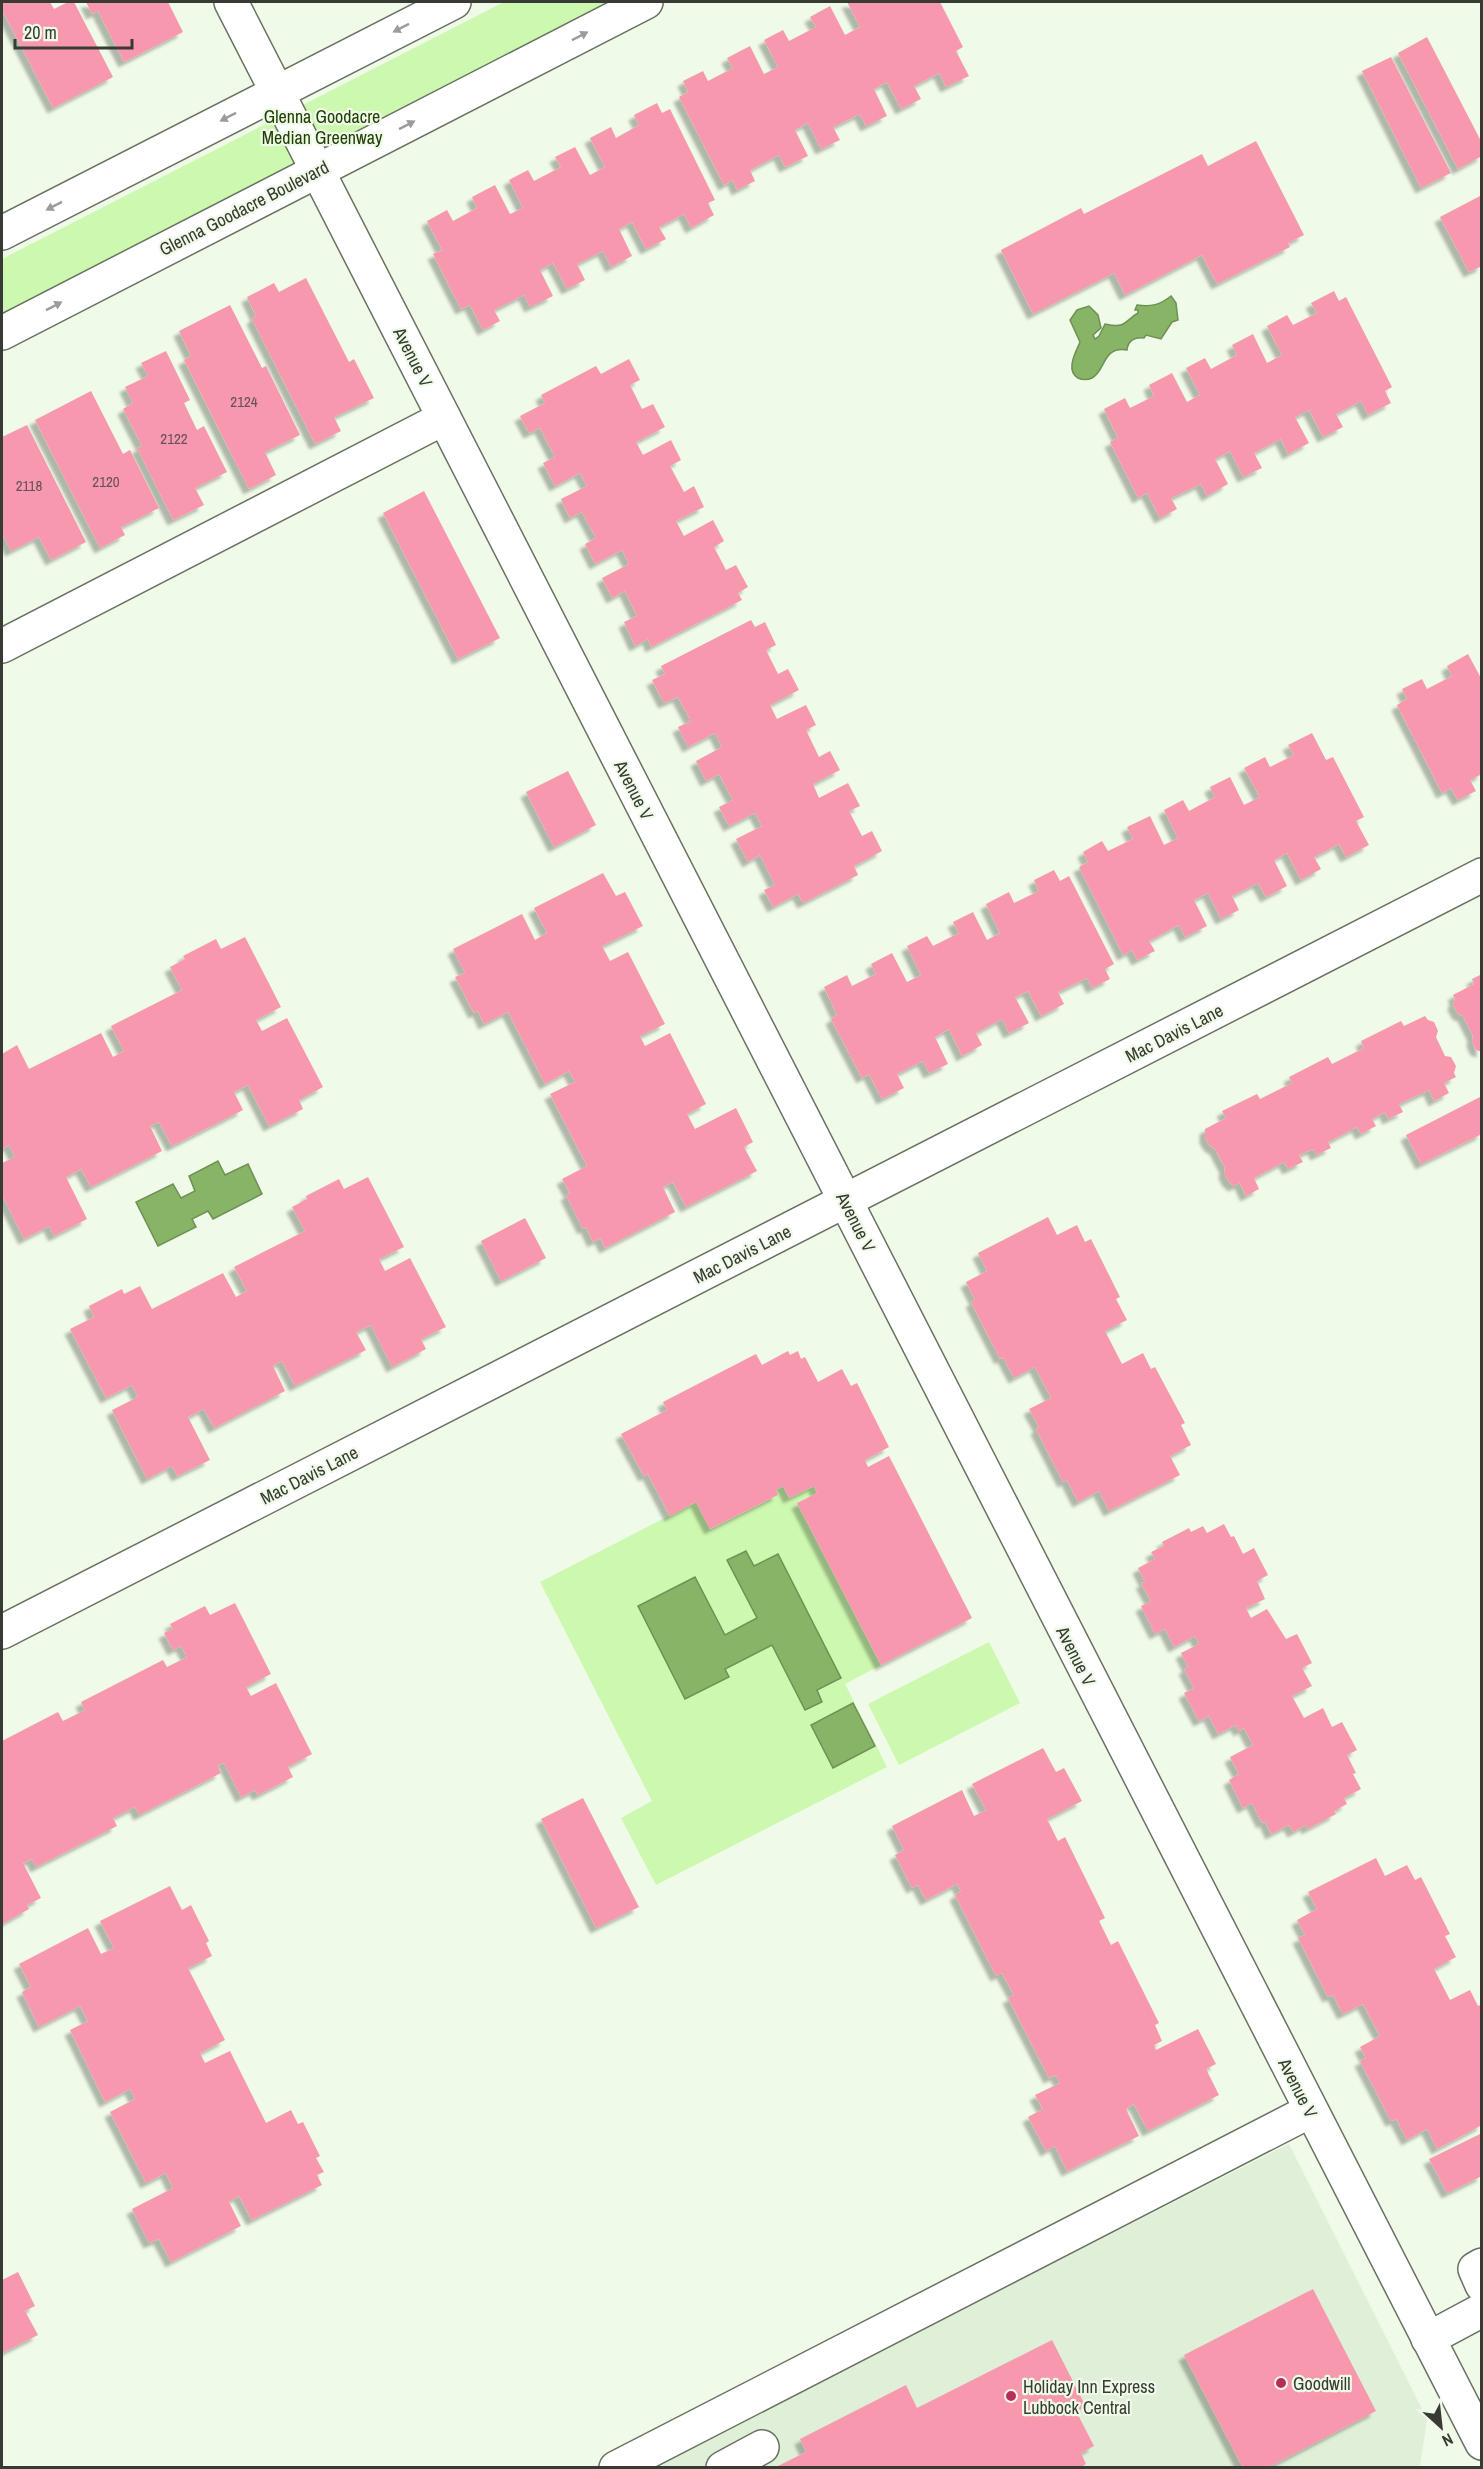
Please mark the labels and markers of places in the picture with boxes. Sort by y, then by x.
place label: Goodwill [1293,2371,1350,2396]
place label: Holiday Inn Express Lubbock Central [1023,2374,1155,2420]
marker: Goodwill [1274,2376,1288,2390]
marker: Holiday Inn Express Lubbock Central [1004,2389,1018,2403]

